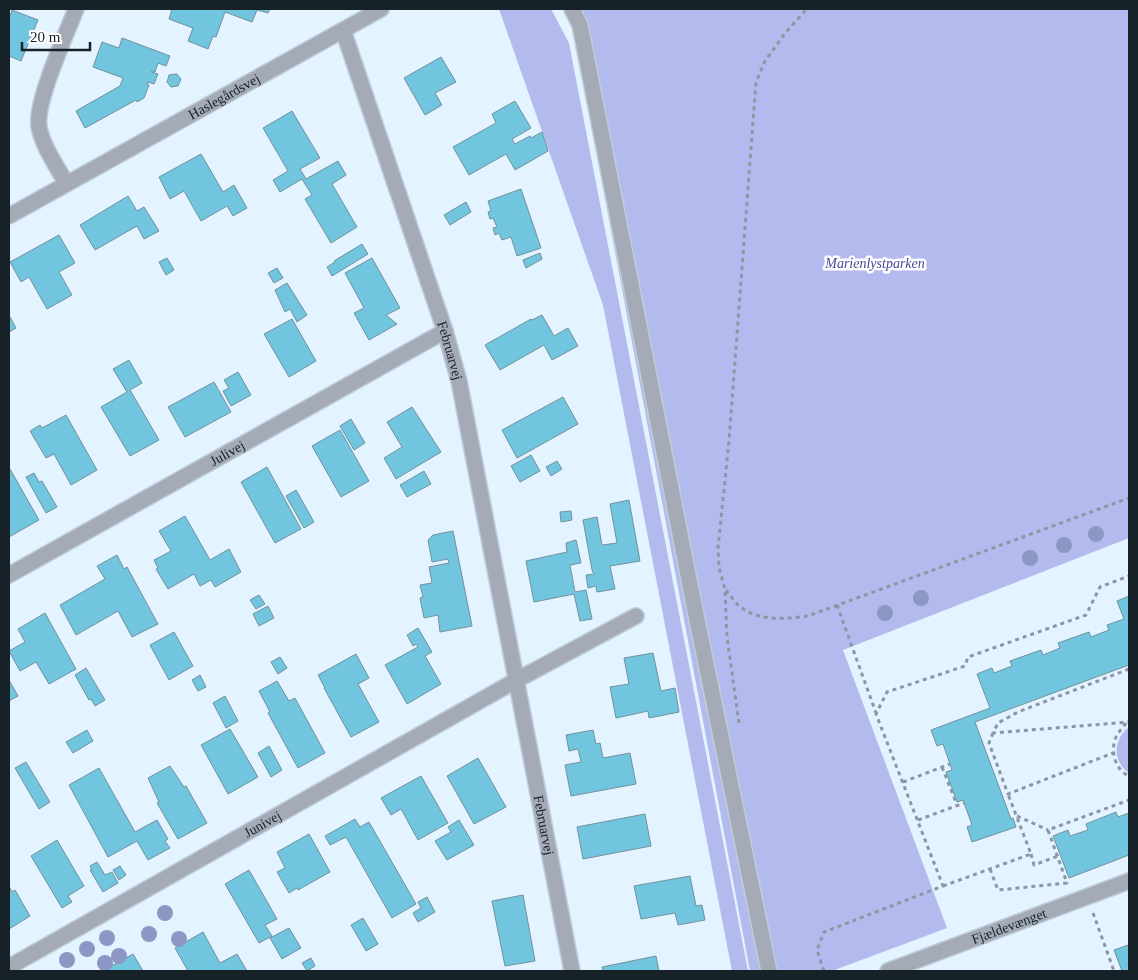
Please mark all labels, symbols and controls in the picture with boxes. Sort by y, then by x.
scale bar [22,20,90,52]
text: 20 m [30,29,61,45]
street label: Haslegårdsvej [186,71,263,123]
park label: Marienlystparken [824,256,925,271]
street label: Februarvej [434,319,465,382]
street label: Julivej [207,438,247,469]
street label: Februarvej [531,794,557,856]
street label: Junivej [241,808,284,841]
street label: Fjældevænget [970,906,1049,947]

